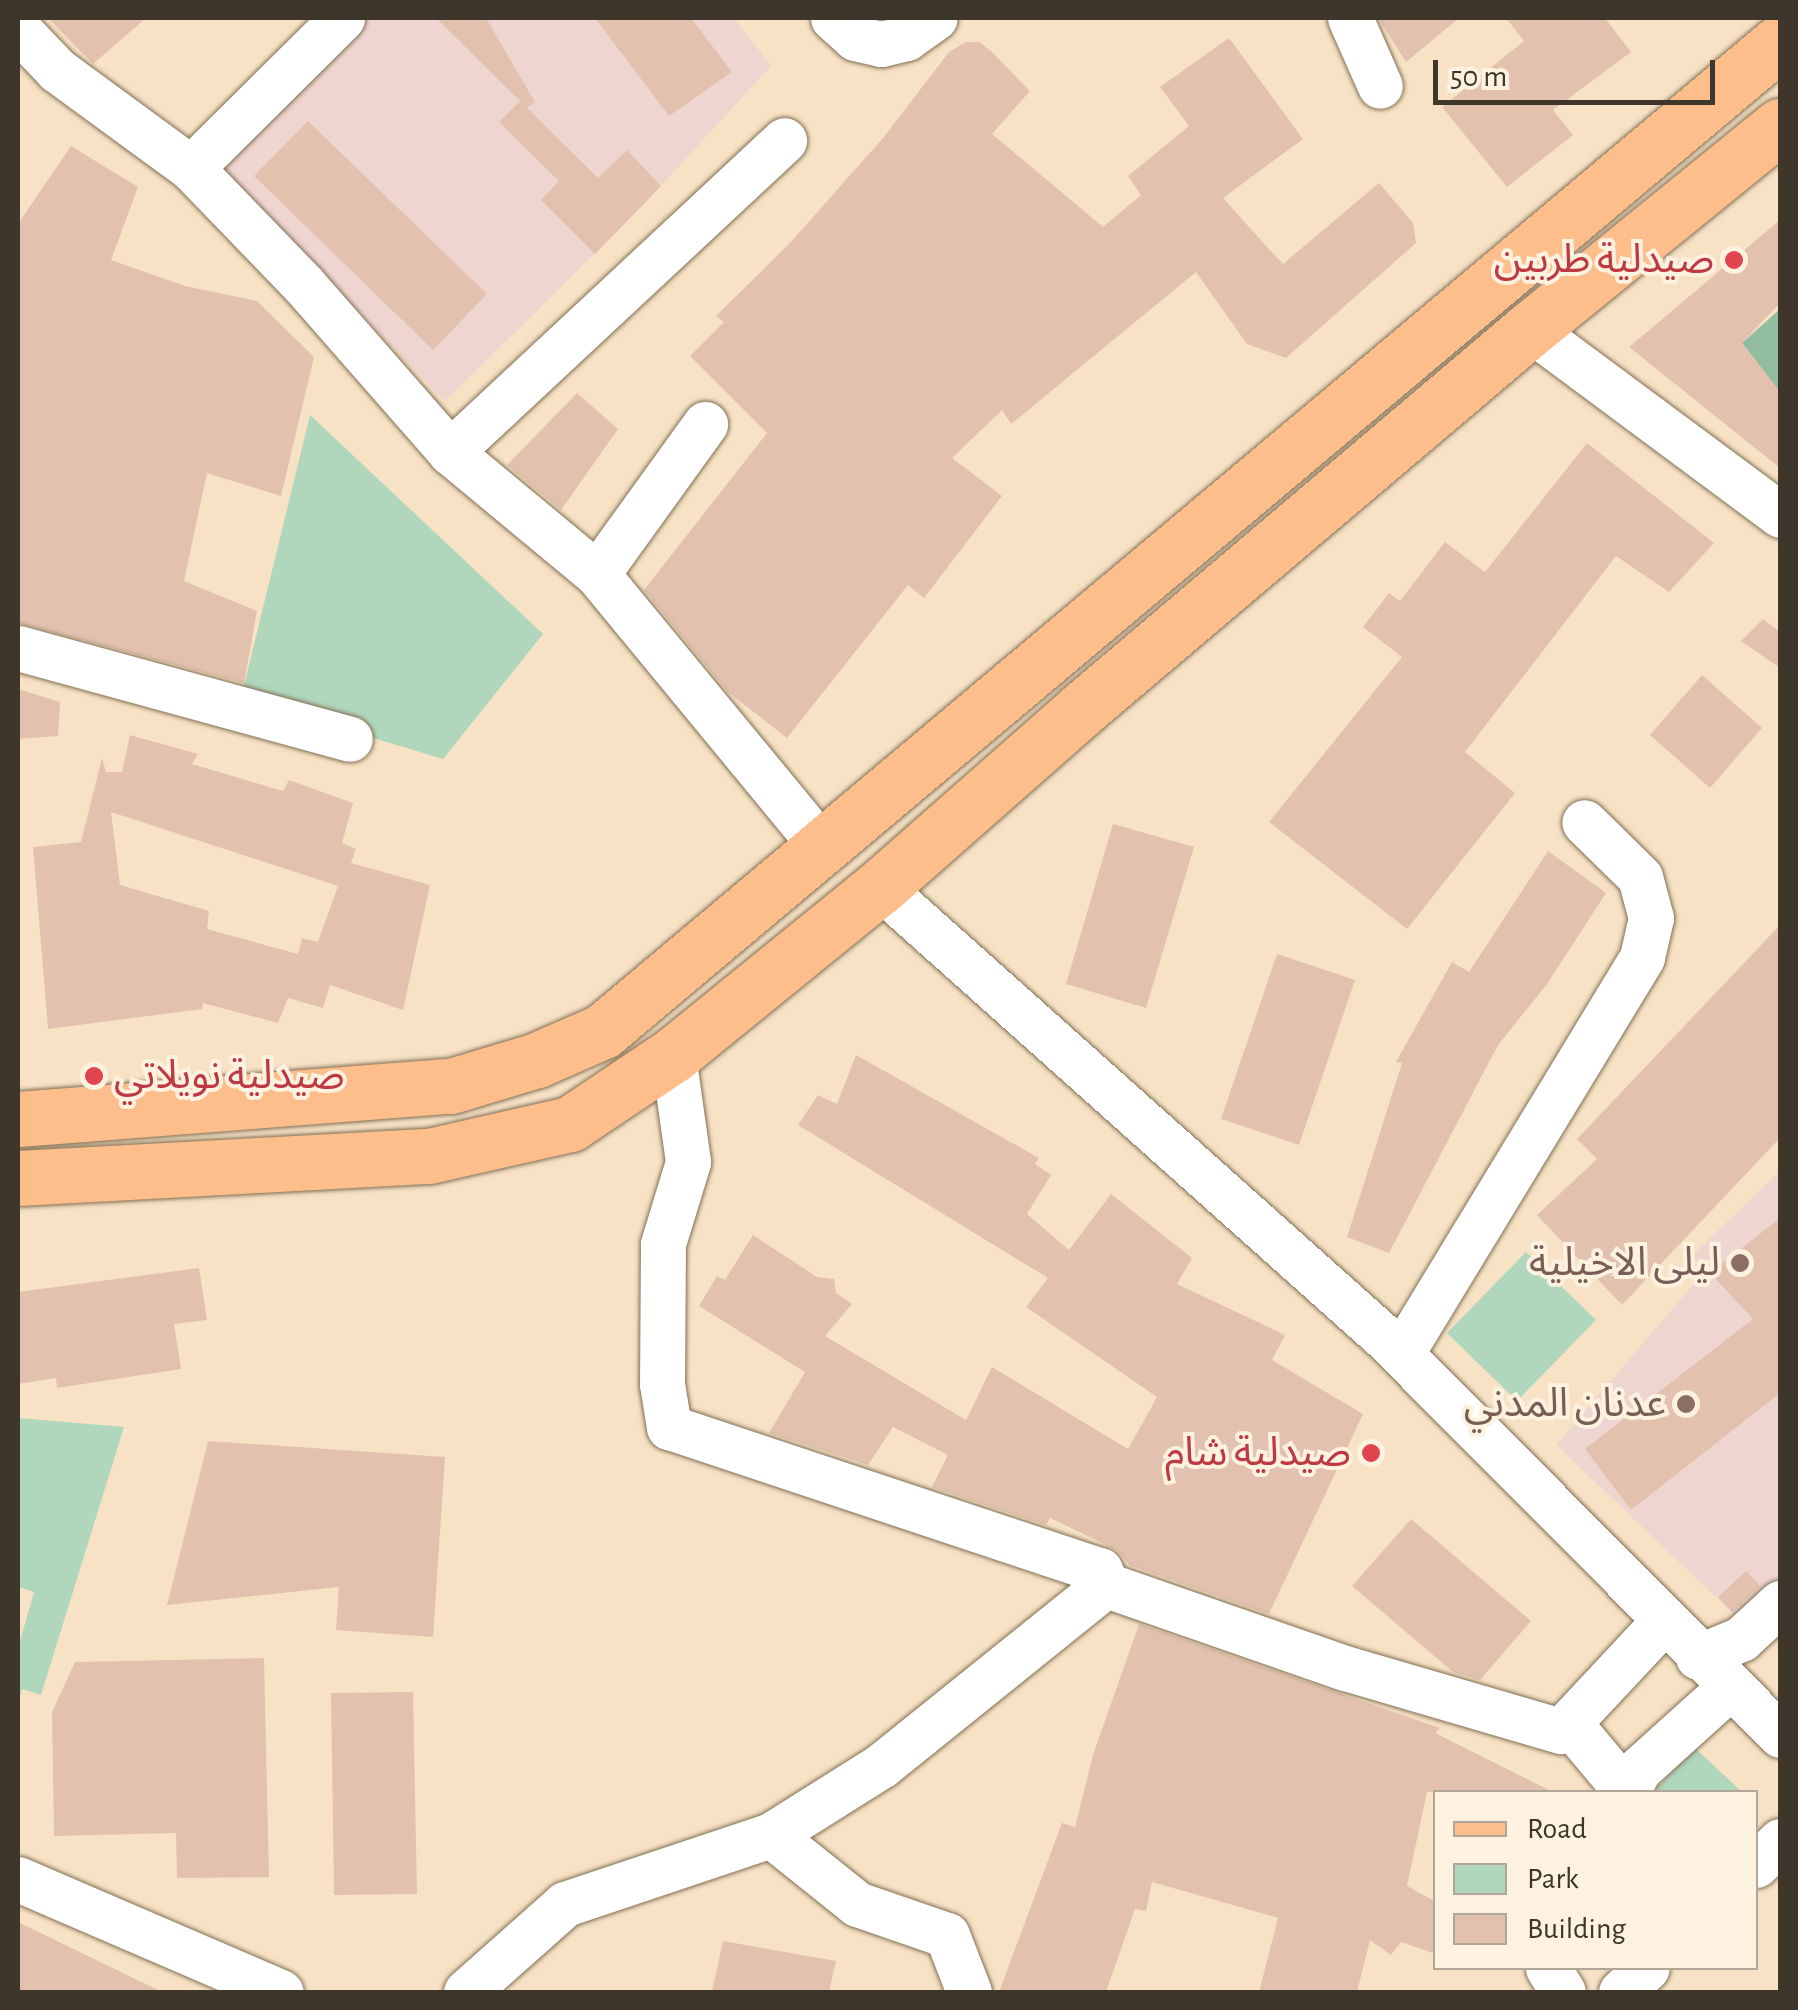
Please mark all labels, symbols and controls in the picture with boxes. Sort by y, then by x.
scale bar [1438,40,1720,102]
text: 50 m [1450,62,1507,92]
place label: صيدلية طربين [1494,236,1714,284]
marker: صيدلية طربين [1723,249,1745,271]
place label: صيدلية نويلاتي [114,1052,345,1100]
marker: صيدلية نويلاتي [83,1065,105,1087]
place label: ليلى الاخيلية [1529,1239,1720,1287]
marker: ليلى الاخيلية [1729,1252,1751,1274]
place label: عدنان المدني [1464,1380,1666,1428]
marker: عدنان المدني [1675,1393,1697,1415]
place label: صيدلية شام [1165,1429,1351,1477]
marker: صيدلية شام [1360,1442,1382,1464]
legend [1433,1790,1758,1970]
text: Road [1527,1814,1587,1844]
text: Park [1527,1864,1579,1894]
text: Building [1527,1914,1626,1944]

